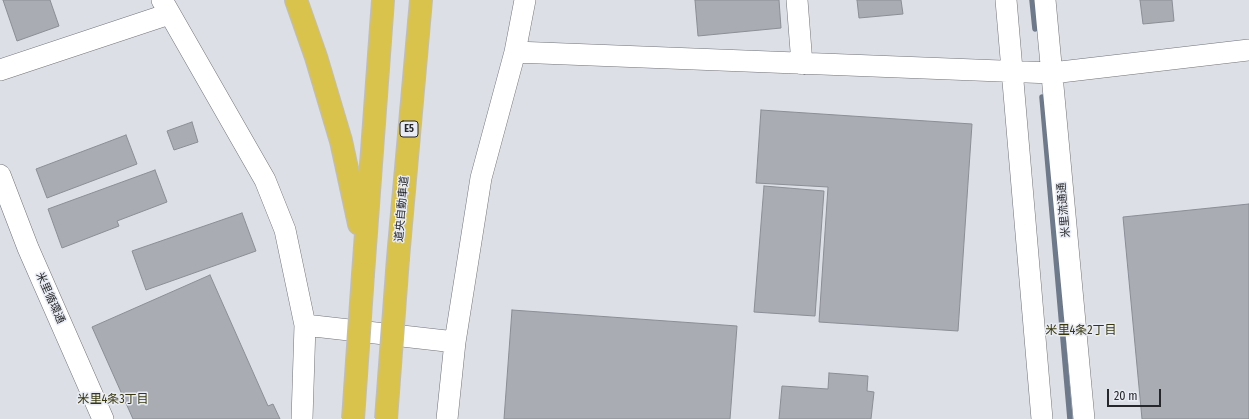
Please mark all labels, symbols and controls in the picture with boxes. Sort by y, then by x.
road number: E5 [400,121,418,137]
street label: 道央自動車道 [393,176,411,242]
street label: 米里流通通 [1055,182,1073,238]
street label: 米里循環通 [33,270,67,326]
district label: 米里4条2丁目 [1045,324,1117,338]
scale bar [1109,381,1163,407]
text: 20 m [1114,389,1138,403]
district label: 米里4条3丁目 [77,393,149,407]

